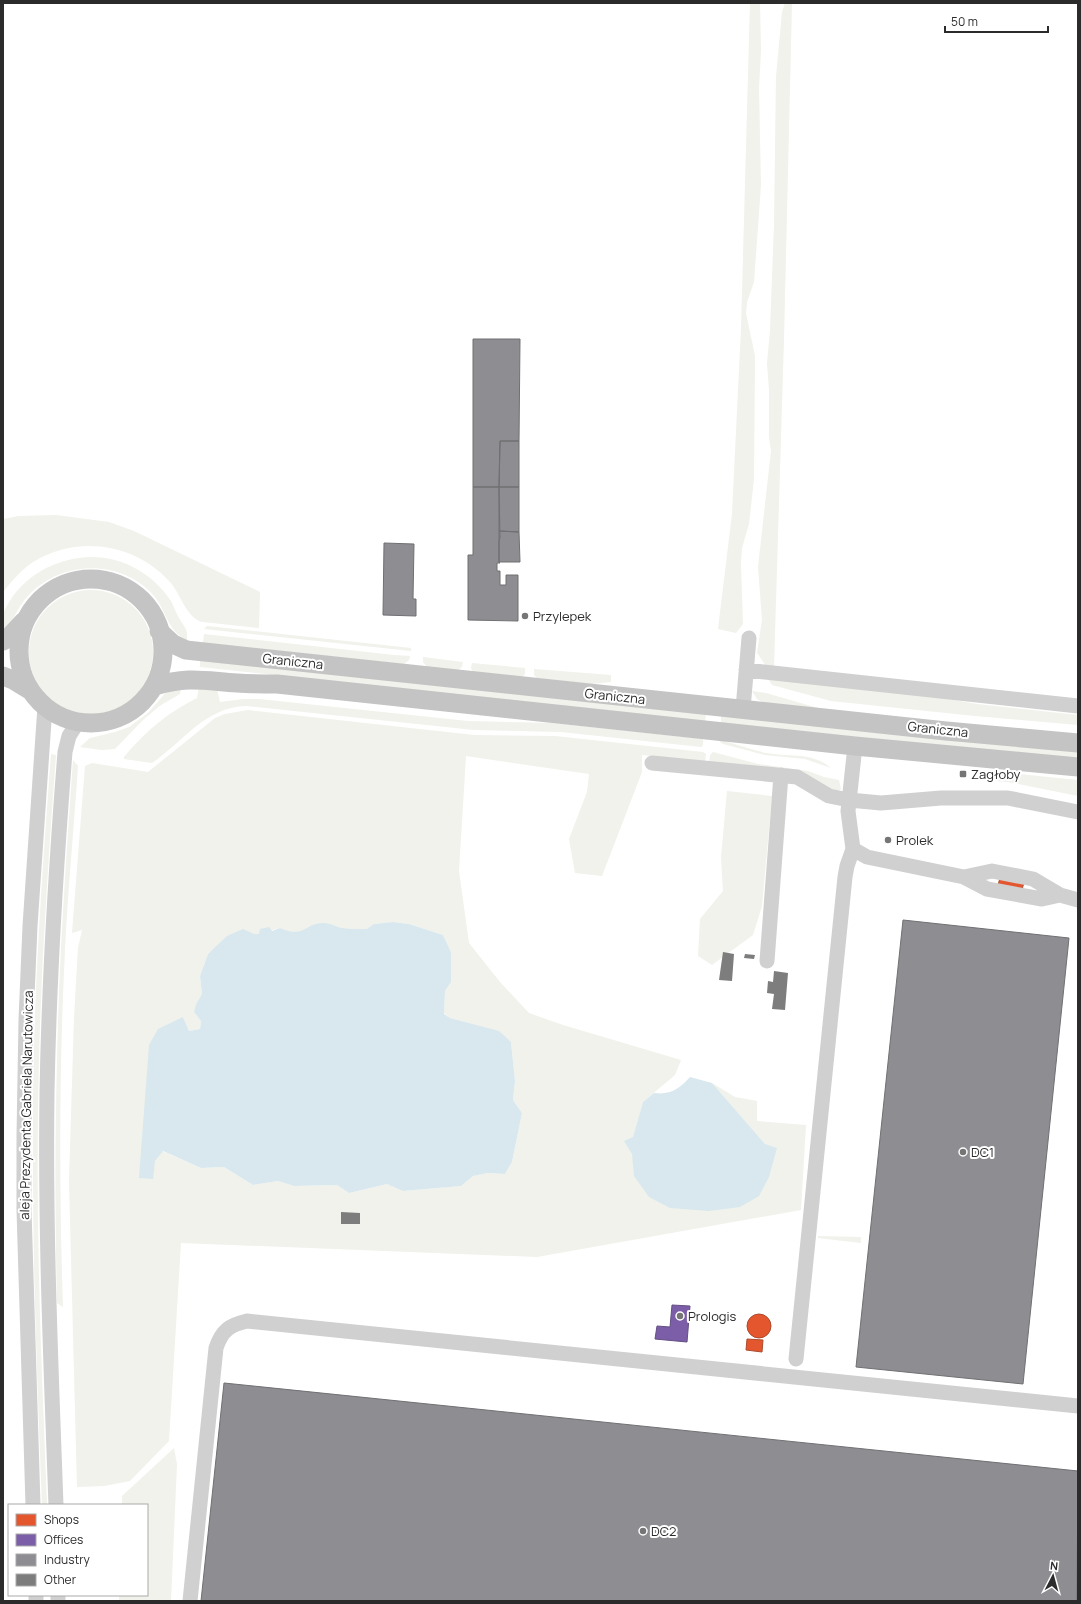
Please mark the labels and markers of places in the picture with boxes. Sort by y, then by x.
place label: Przylepek [533,607,592,625]
marker: Przylepek [520,611,530,621]
place label: Zagłoby [971,765,1021,783]
marker: Zagłoby [958,769,968,779]
place label: Prolek [896,831,934,849]
marker: Prolek [883,835,893,845]
place label: DC1 [971,1143,994,1161]
marker: DC1 [958,1147,968,1157]
place label: Prologis [688,1307,737,1325]
marker: Prologis [675,1311,685,1321]
place label: DC2 [651,1522,676,1540]
marker: DC2 [638,1526,648,1536]

